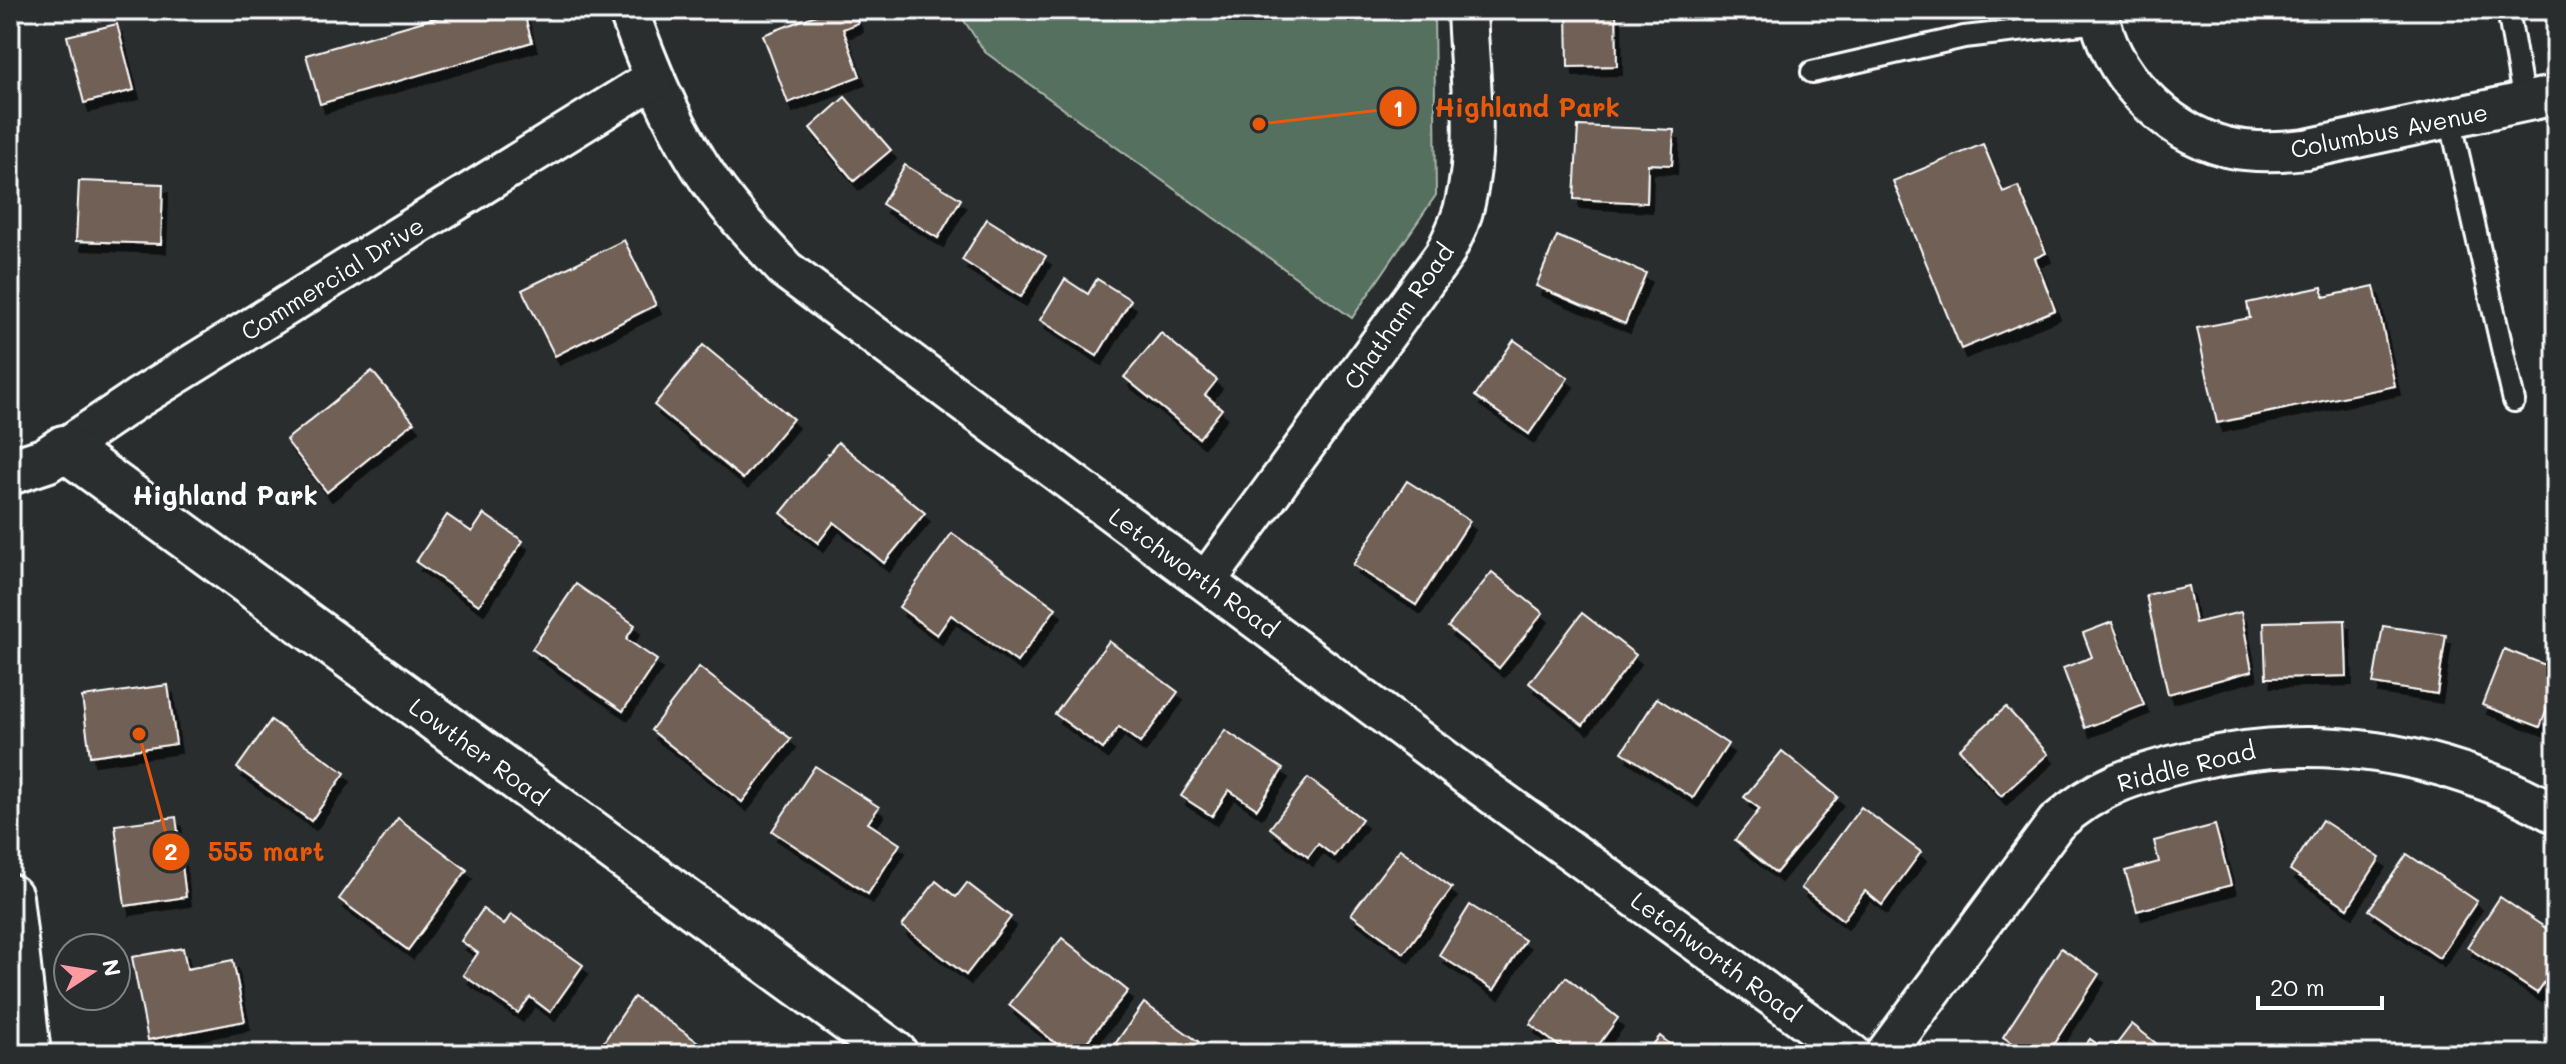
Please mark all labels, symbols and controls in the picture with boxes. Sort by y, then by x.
callout: Highland Park [1378,83,1635,133]
text: Highland Park [1434,90,1620,124]
text: 1 [1393,92,1403,123]
street label: Columbus Avenue [2288,96,2490,164]
street label: Commercial Drive [235,209,429,347]
street label: Chatham Road [1336,237,1460,395]
district label: Highland Park [132,478,318,512]
street label: Letchworth Road [1103,500,1285,644]
street label: Lowther Road [404,690,554,812]
street label: Riddle Road [2114,734,2258,798]
callout: 555 mart [151,827,340,877]
text: 555 mart [208,834,324,868]
text: 2 [164,835,178,866]
street label: Letchworth Road [1625,884,1807,1028]
north arrow [52,932,132,1012]
text: N [96,957,128,979]
scale bar [2258,960,2382,1010]
text: 20 m [2270,971,2325,1002]

